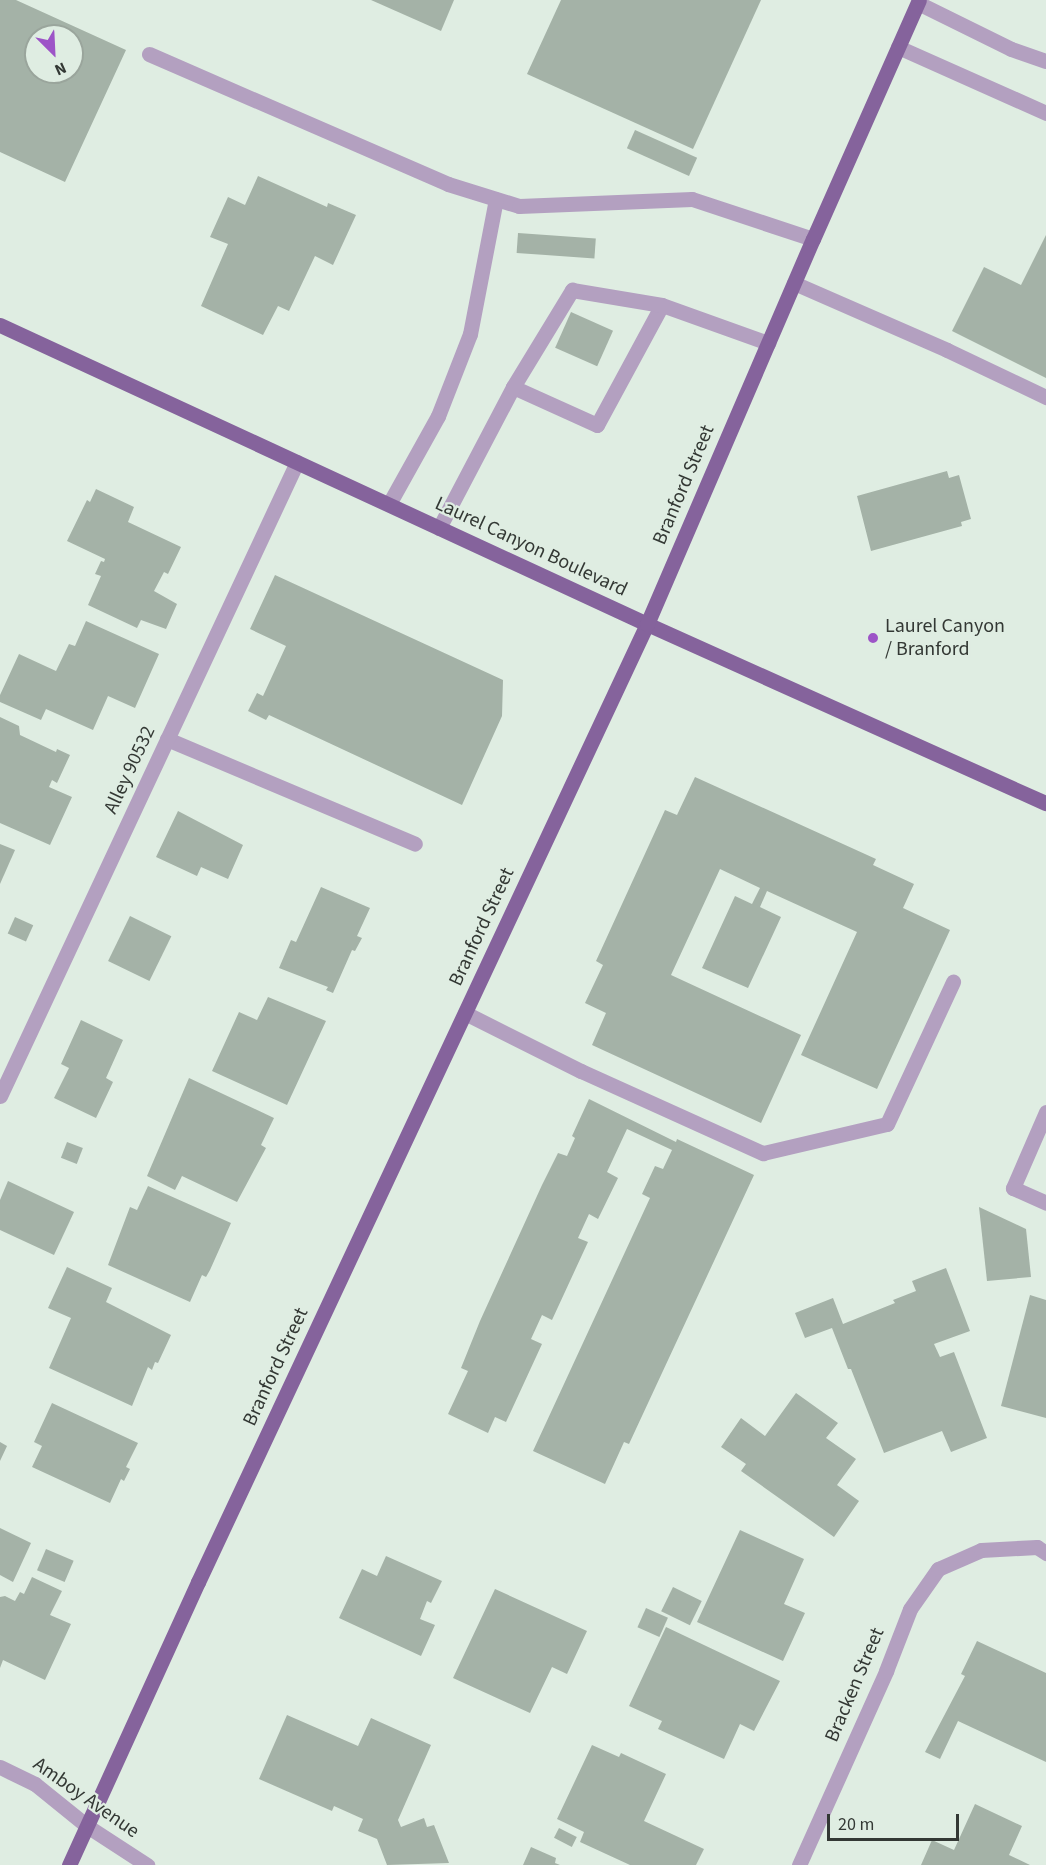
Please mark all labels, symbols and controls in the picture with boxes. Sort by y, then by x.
north arrow [24,24,84,84]
text: N [51,56,70,81]
street label: Branford Street [648,422,720,548]
street label: Laurel Canyon Boulevard [431,492,631,602]
place label: Laurel Canyon / Branford [885,614,1005,661]
marker: Laurel Canyon / Branford [866,631,880,645]
street label: Alley 90532 [99,722,161,818]
street label: Branford Street [444,864,520,990]
street label: Branford Street [238,1304,314,1430]
street label: Bracken Street [820,1624,890,1746]
street label: Amboy Avenue [28,1753,144,1843]
scale bar [830,1802,962,1840]
text: 20 m [838,1812,874,1837]

